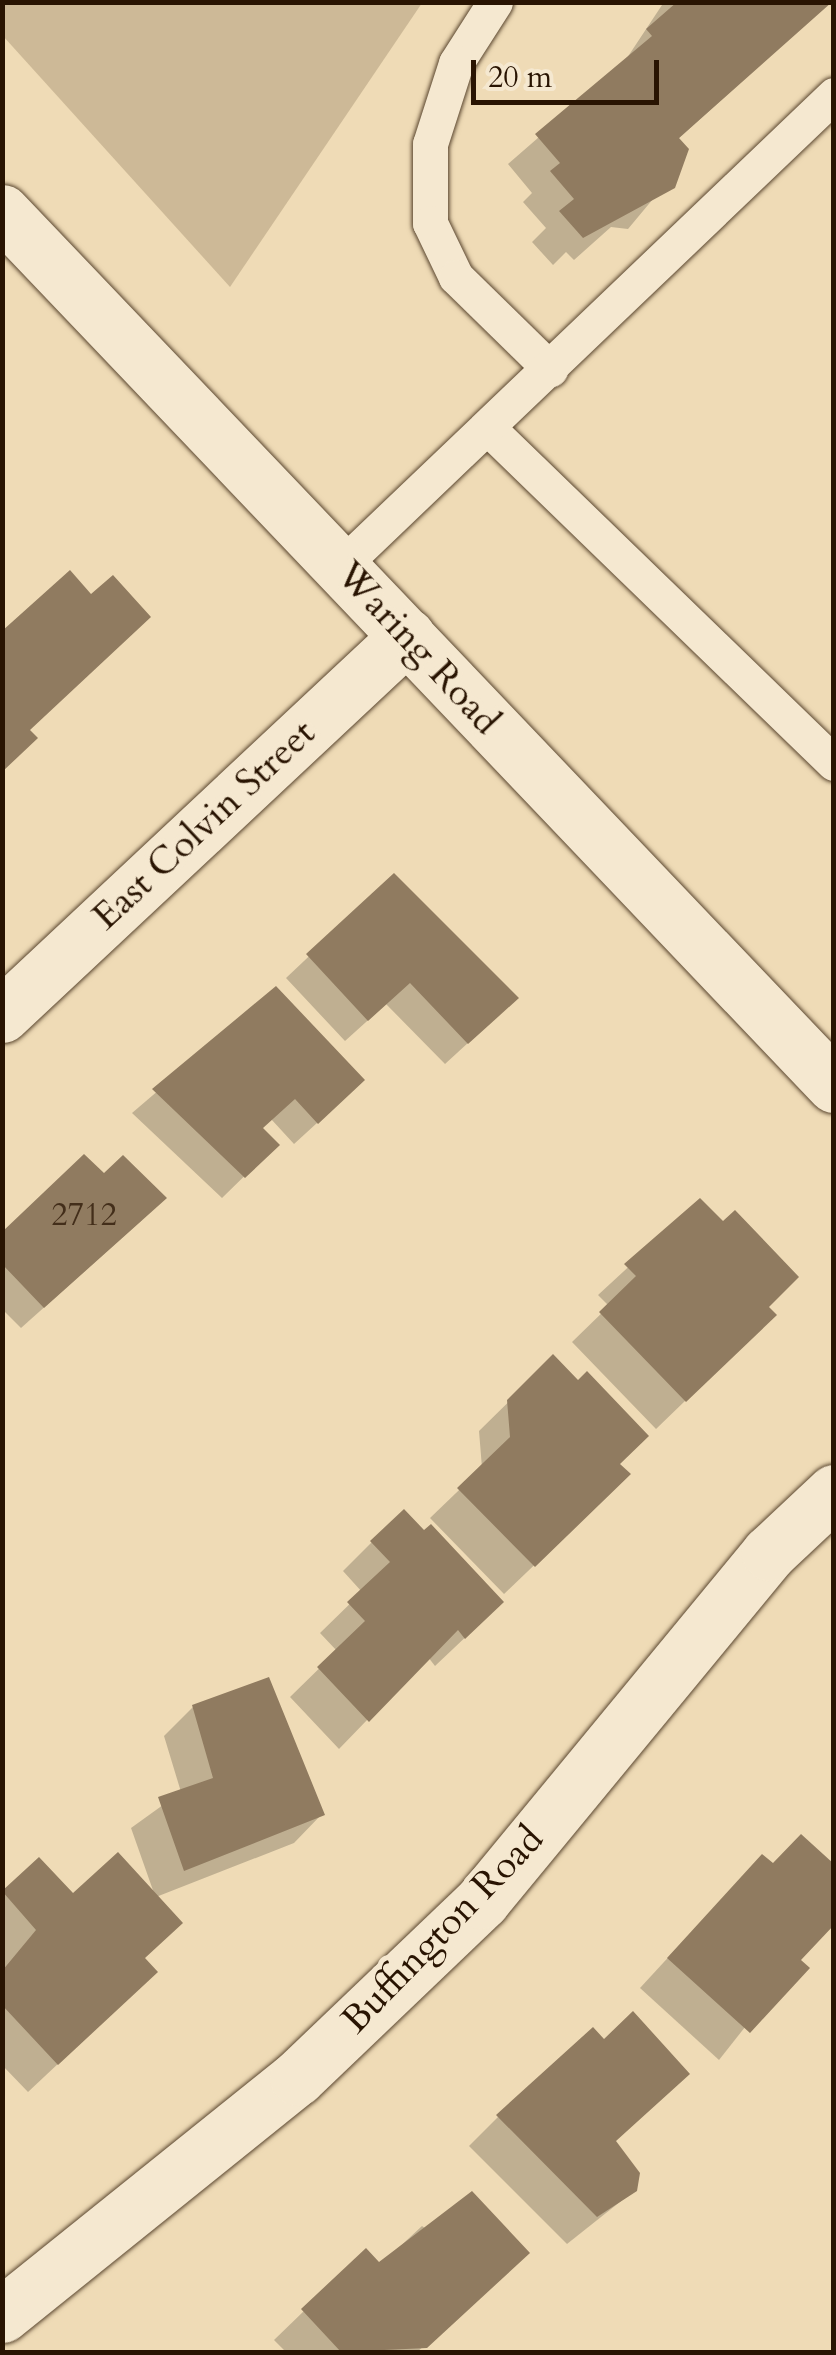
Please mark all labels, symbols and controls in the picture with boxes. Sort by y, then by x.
scale bar [476,40,664,102]
text: 20 m [488,57,552,98]
street label: Waring Road [326,552,510,744]
street label: East Colvin Street [83,710,325,940]
house number: 2712 [51,1196,117,1234]
street label: Buffington Road [333,1817,553,2043]

